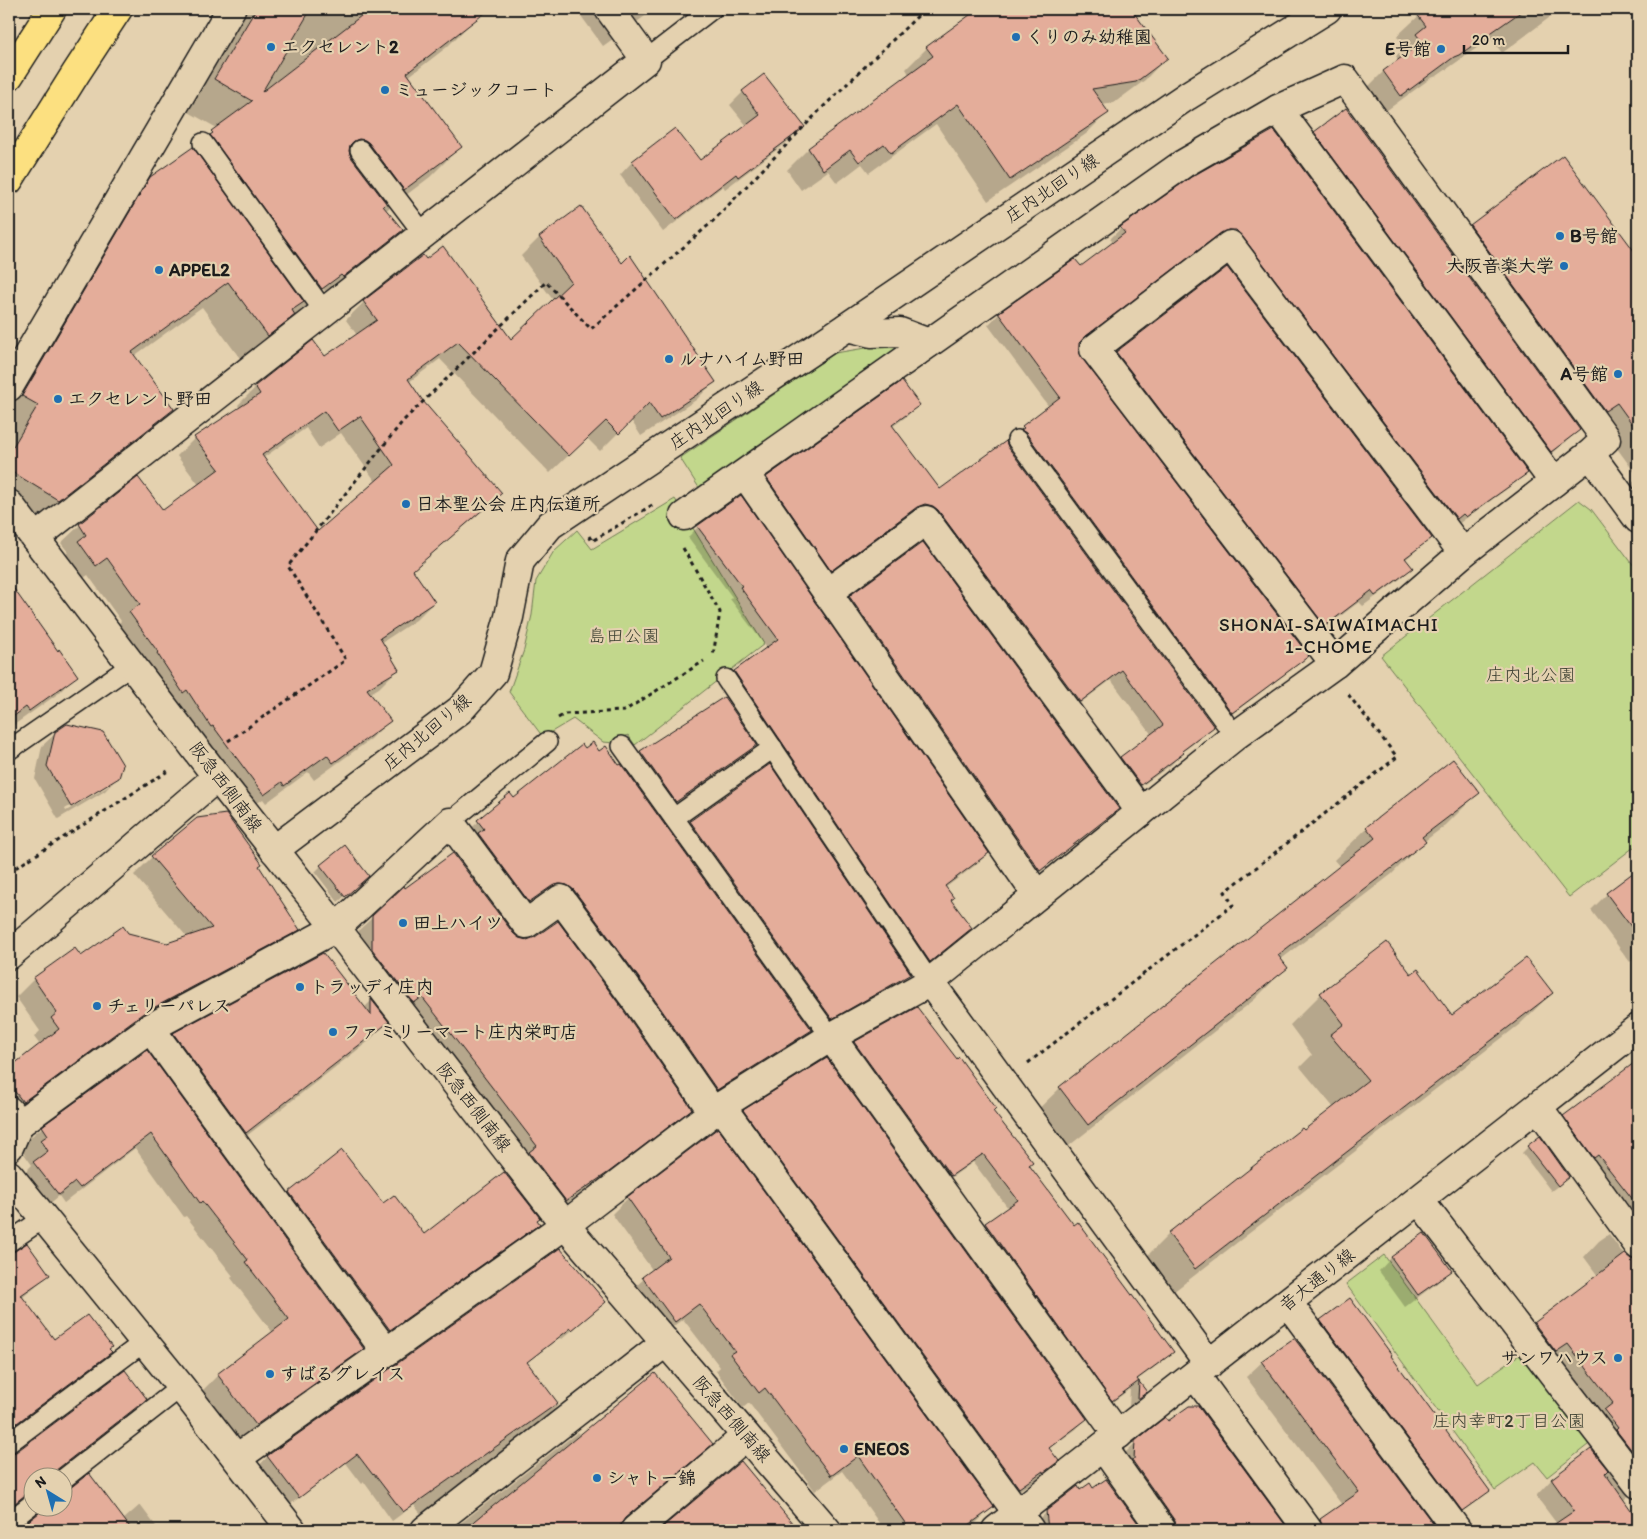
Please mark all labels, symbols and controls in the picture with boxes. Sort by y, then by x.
scale bar [1464,22,1568,54]
place label: くりのみ幼稚園 [1026,26,1152,48]
marker: くりのみ幼稚園 [1010,31,1022,43]
text: 20 m [1472,31,1506,49]
place label: エクセレント2 [281,36,399,58]
place label: E号館 [1385,38,1431,60]
marker: エクセレント2 [265,41,277,53]
marker: E号館 [1435,43,1447,55]
place label: ミュージックコート [395,79,557,101]
marker: ミュージックコート [379,84,391,96]
street label: 庄内北回り線 [1001,149,1103,227]
place label: B号館 [1570,225,1618,247]
marker: B号館 [1554,230,1566,242]
place label: 大阪音楽大学 [1446,255,1554,277]
place label: APPEL2 [168,259,230,281]
marker: 大阪音楽大学 [1558,260,1570,272]
marker: APPEL2 [153,264,165,276]
place label: ルナハイム野田 [679,348,804,370]
marker: ルナハイム野田 [663,353,675,365]
place label: A号館 [1559,363,1608,385]
marker: A号館 [1612,368,1624,380]
street label: 庄内北回り線 [665,376,767,454]
place label: エクセレント野田 [68,388,212,410]
marker: エクセレント野田 [52,393,64,405]
place label: 日本聖公会 庄内伝道所 [416,493,600,515]
marker: 日本聖公会 庄内伝道所 [400,498,412,510]
district label: SHONAI-SAIWAIMACHI 1-CHOME [1219,613,1439,658]
park label: 島田公園 [588,625,660,647]
park label: 庄内北公園 [1486,664,1576,686]
street label: 庄内北回り線 [379,689,475,775]
street label: 阪急西側南線 [185,737,267,837]
place label: 田上ハイツ [413,912,503,934]
marker: 田上ハイツ [397,917,409,929]
place label: トラッディ庄内 [310,976,434,998]
marker: トラッディ庄内 [294,981,306,993]
place label: チェリーパレス [107,995,231,1017]
marker: チェリーパレス [91,1000,103,1012]
place label: ファミリーマート庄内栄町店 [343,1021,578,1043]
marker: ファミリーマート庄内栄町店 [327,1026,339,1038]
street label: 阪急西側南線 [432,1058,516,1156]
street label: 音大通り線 [1275,1244,1359,1316]
place label: サンワハウス [1501,1347,1608,1369]
marker: サンワハウス [1612,1352,1624,1364]
place label: すばるグレイス [280,1363,405,1385]
marker: すばるグレイス [264,1368,276,1380]
street label: 阪急西側南線 [688,1371,776,1467]
park label: 庄内幸町2丁目公園 [1432,1410,1586,1432]
place label: ENEOS [854,1438,909,1460]
marker: ENEOS [838,1443,850,1455]
north arrow [22,1466,72,1516]
place label: シャトー錦 [607,1467,696,1489]
text: N [32,1472,49,1492]
marker: シャトー錦 [591,1472,603,1484]

